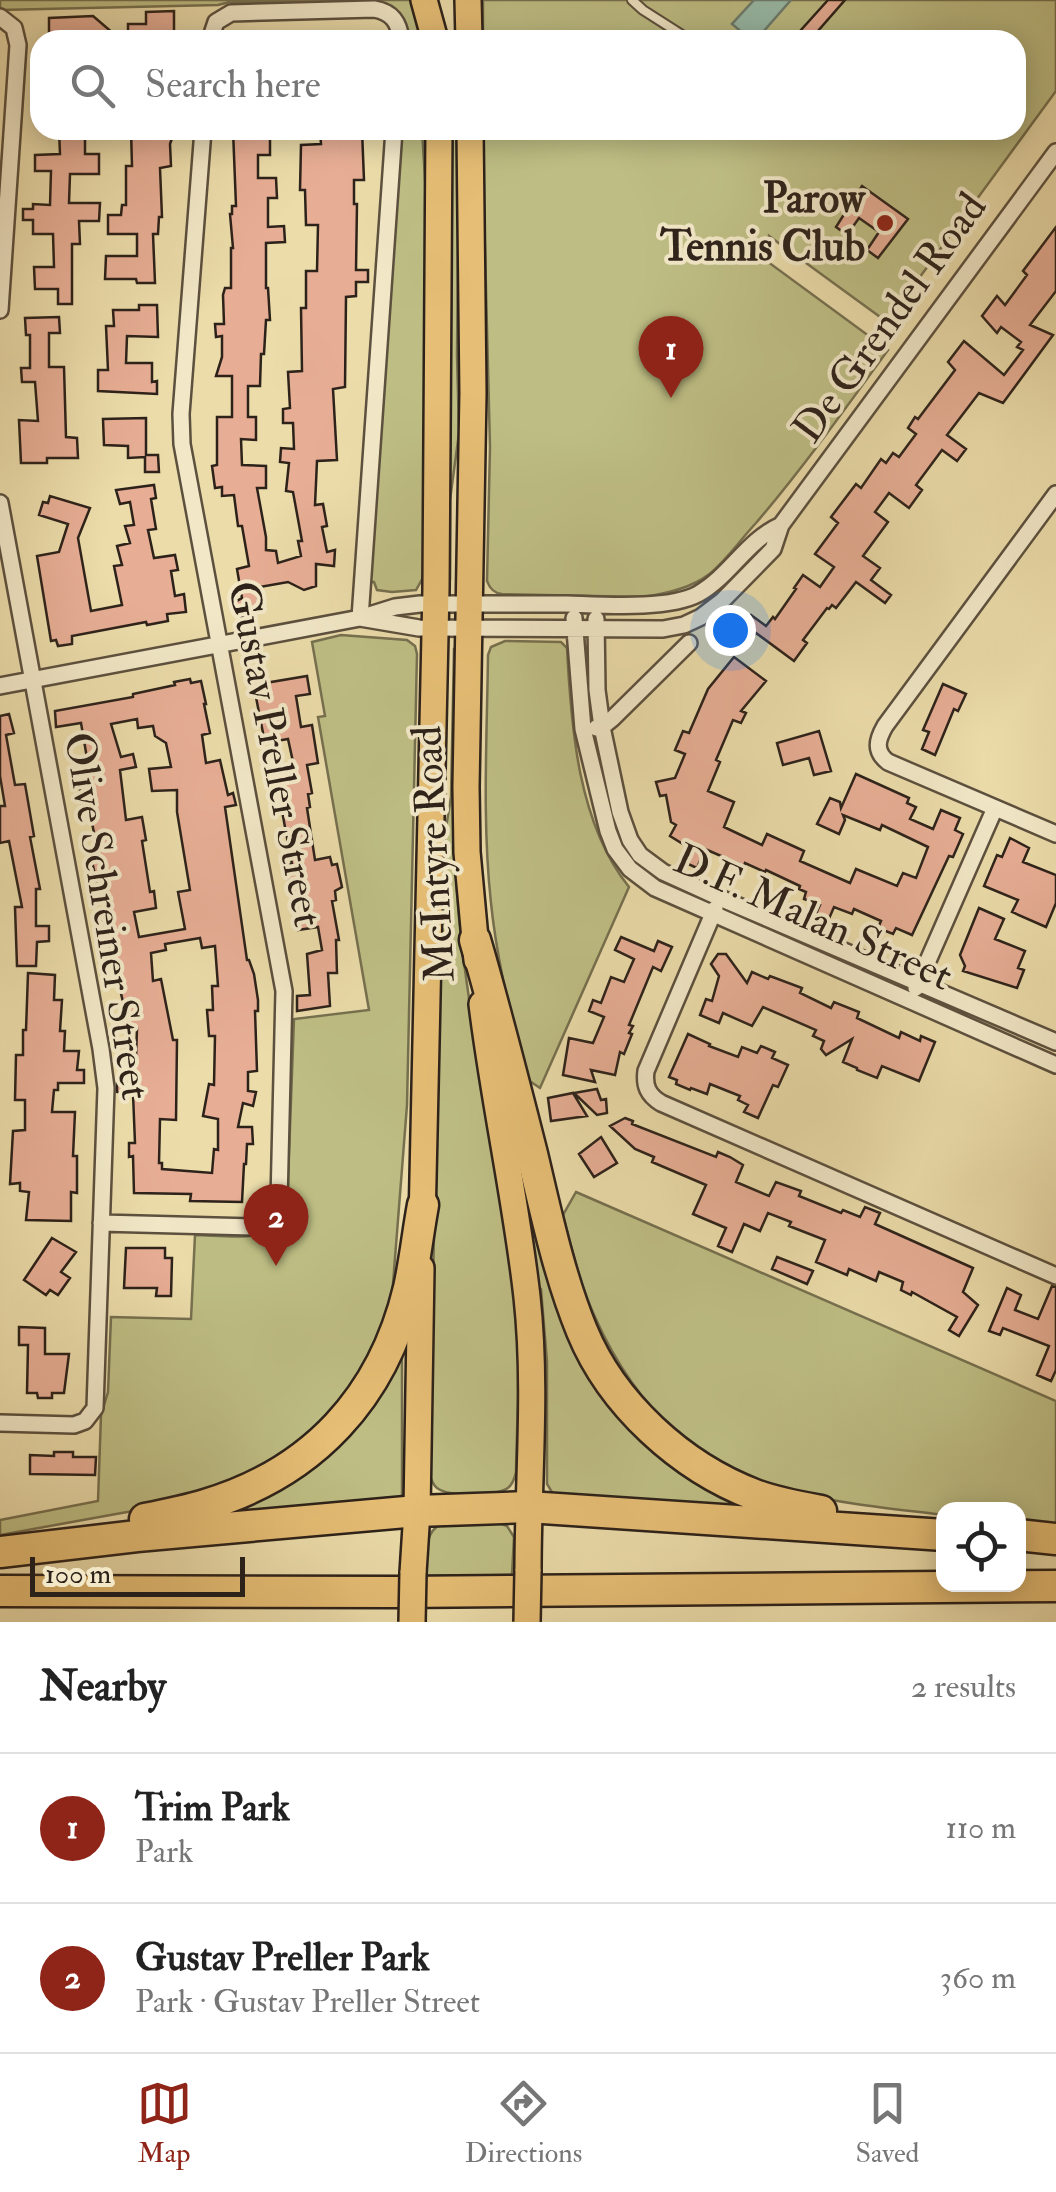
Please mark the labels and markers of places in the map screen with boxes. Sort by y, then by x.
place label: Parow Tennis Club [659,173,867,273]
marker: Parow Tennis Club [874,212,896,234]
pin: 1 [638,316,704,398]
pin: 2 [244,1184,308,1266]

